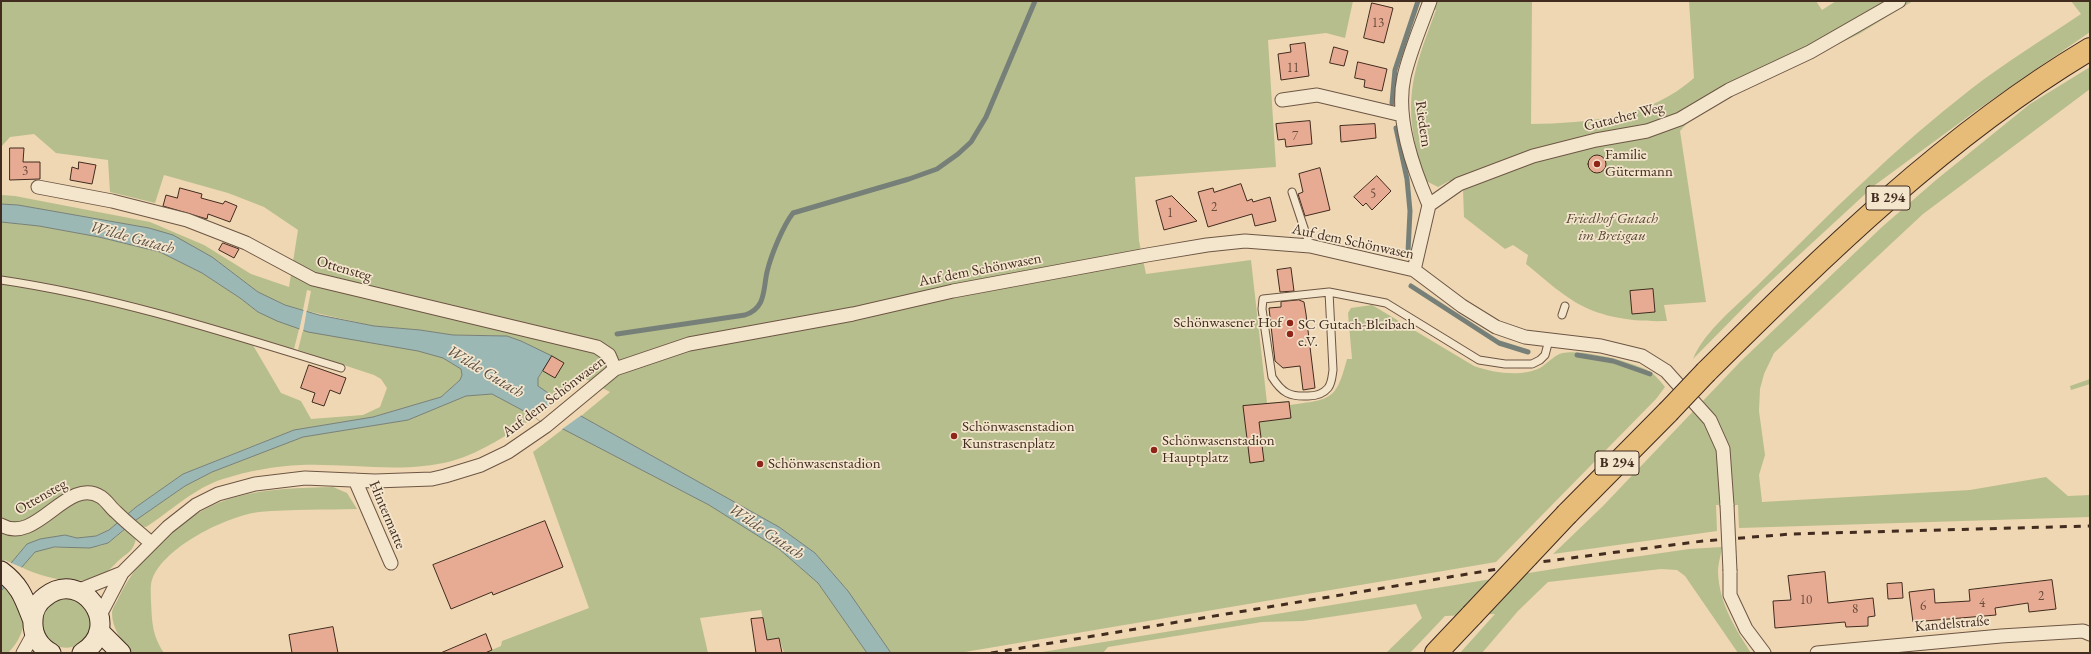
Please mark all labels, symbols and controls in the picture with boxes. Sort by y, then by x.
house number: 13 [1372,15,1384,31]
house number: 11 [1287,60,1299,76]
street label: Gutacher Weg [1582,98,1666,136]
street label: Riedern [1411,100,1435,148]
house number: 7 [1292,128,1298,144]
place label: Familie Gütermann [1605,146,1673,181]
marker: Familie Gütermann [1592,159,1602,169]
house number: 3 [22,163,28,179]
house number: 5 [1370,186,1376,202]
road number: B 294 [1866,186,1910,210]
house number: 2 [1211,199,1217,215]
house number: 1 [1167,205,1173,221]
park label: Friedhof Gutach im Breisgau [1566,210,1658,245]
water label: Wilde Gutach [88,218,176,258]
street label: Auf dem Schönwasen [1290,220,1416,264]
street label: Auf dem Schönwasen [917,249,1043,291]
street label: Ottensteg [314,253,374,285]
place label: Schönwasener Hof [1173,314,1282,332]
place label: SC Gutach-Bleibach e.V. [1298,316,1415,351]
marker: Schönwasener Hof [1285,318,1295,328]
marker: SC Gutach-Bleibach e.V. [1285,329,1295,339]
water label: Wilde Gutach [443,341,527,403]
street label: Auf dem Schönwasen [499,352,609,442]
place label: Schönwasenstadion Kunstrasenplatz [962,418,1075,453]
marker: Schönwasenstadion Kunstrasenplatz [949,431,959,441]
place label: Schönwasenstadion Hauptplatz [1162,432,1275,467]
marker: Schönwasenstadion Hauptplatz [1149,445,1159,455]
road number: B 294 [1595,451,1639,475]
place label: Schönwasenstadion [768,455,881,473]
marker: Schönwasenstadion [755,459,765,469]
street label: Ottensteg [12,475,70,519]
street label: Hintermatte [365,478,409,552]
water label: Wilde Gutach [725,500,807,564]
house number: 2 [2038,588,2044,604]
house number: 10 [1800,592,1812,608]
house number: 4 [1979,595,1985,611]
house number: 6 [1920,598,1926,614]
house number: 8 [1852,601,1858,617]
street label: Kandelstraße [1914,612,1990,636]

